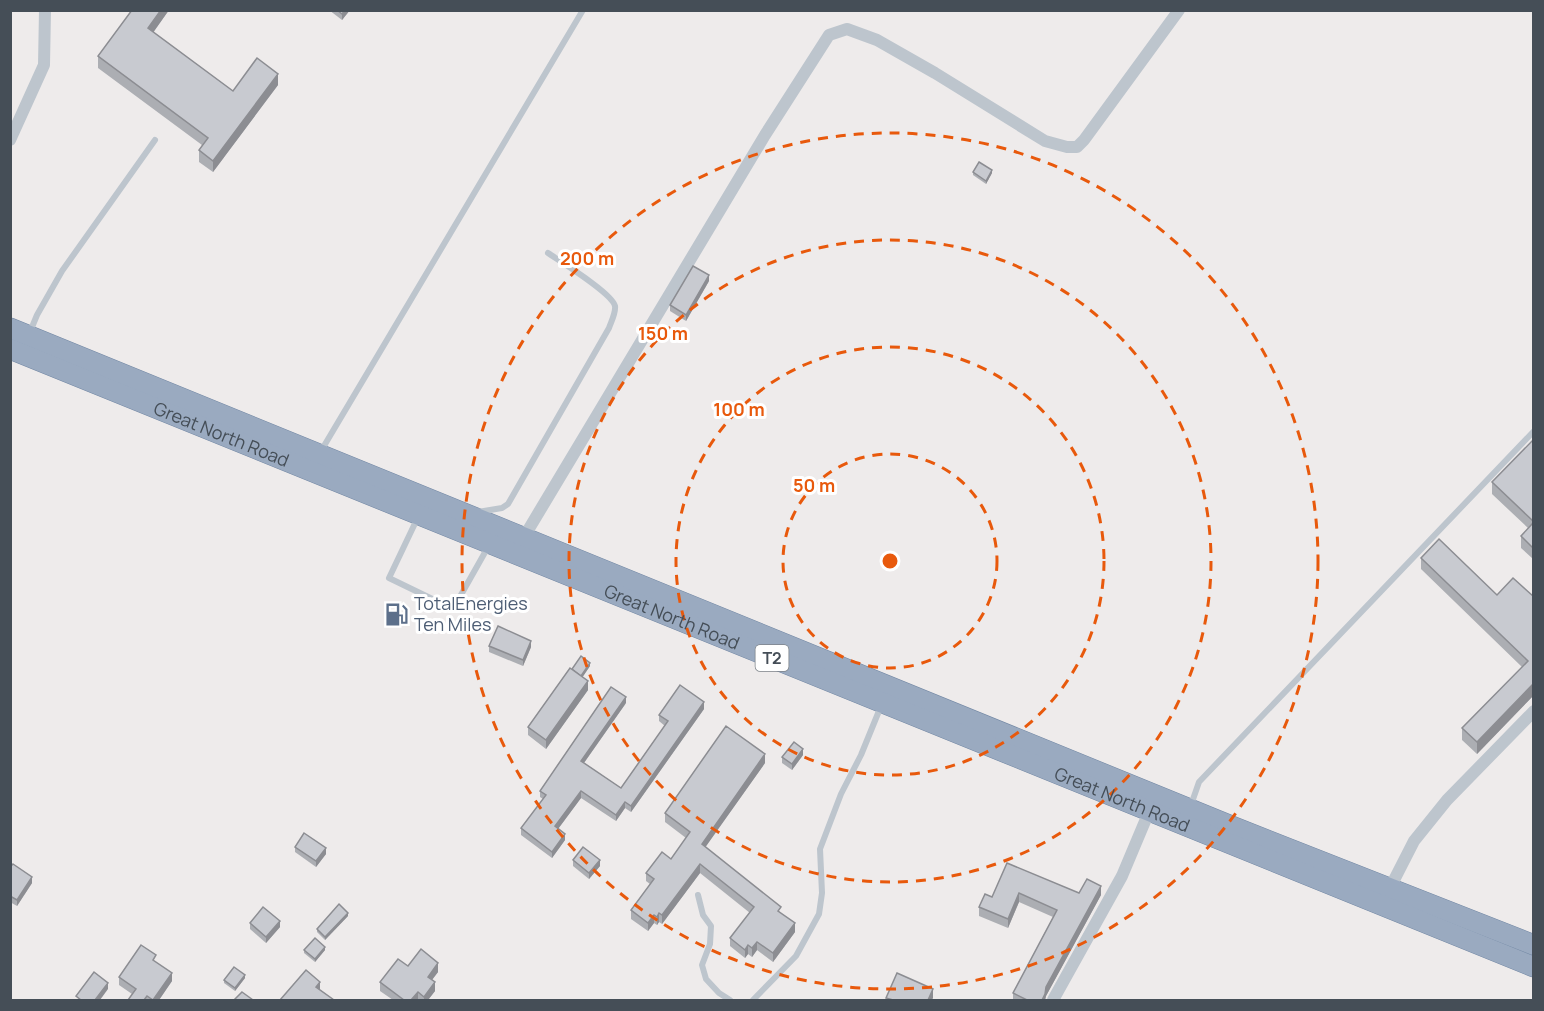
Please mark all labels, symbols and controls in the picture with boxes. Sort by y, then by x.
text: 200 m [560,246,614,270]
text: 150 m [638,321,688,345]
street label: Great North Road [150,396,293,472]
text: 100 m [713,397,765,421]
text: 50 m [793,473,835,497]
centre of rings [880,551,900,571]
street label: Great North Road [601,578,743,655]
place label: TotalEnergies Ten Miles [414,591,528,636]
fuel station icon: TotalEnergies Ten Miles [383,601,409,627]
road number: T2 [756,645,788,671]
street label: Great North Road [1051,761,1194,837]

